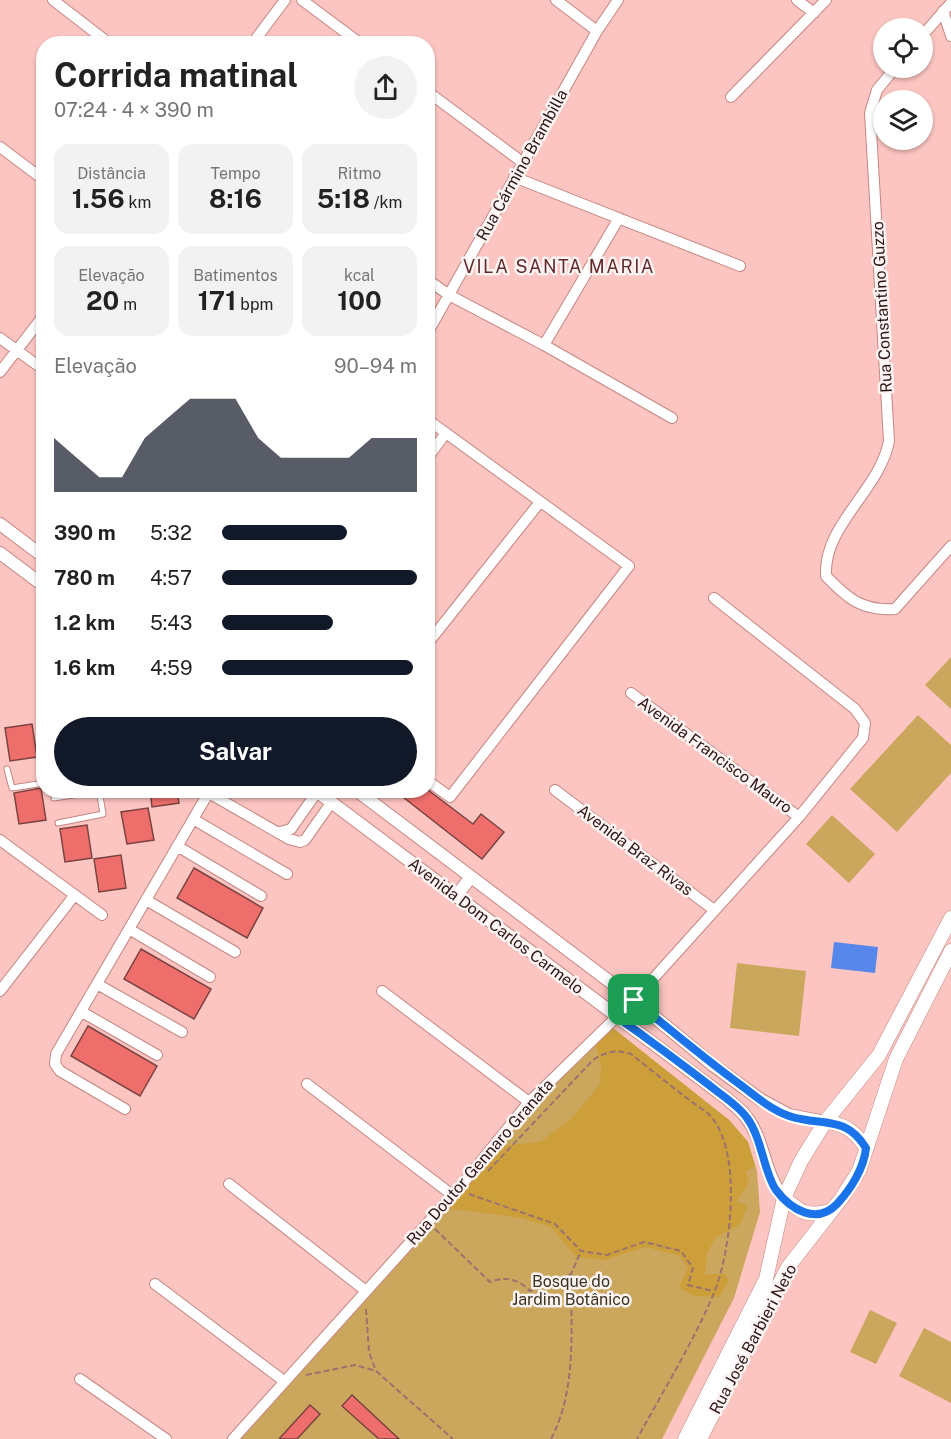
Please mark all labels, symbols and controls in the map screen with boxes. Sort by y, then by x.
map controls [873,18,933,150]
button: locate [873,18,933,78]
text: Corrida matinal [54,56,298,94]
button: share [354,56,417,119]
street label: Rua Cármino Brambilla [473,86,571,244]
button: layers [873,90,933,150]
text: 07:24 · 4 × 390 m [54,98,214,122]
text: Distância [77,164,146,183]
text: Tempo [211,164,260,183]
text: Ritmo [338,164,381,183]
text: 1.56 [72,183,125,214]
text: 8:16 [209,183,262,214]
text: 5:18 [317,183,370,214]
text: km [125,193,151,212]
text: /km [370,193,402,212]
street label: Rua Constantino Guzzo [868,221,896,393]
district label: VILA SANTA MARIA [463,256,655,277]
text: Elevação [78,266,145,285]
text: Batimentos [193,266,278,285]
text: kcal [344,266,375,285]
text: 20 [86,285,119,316]
text: 171 [198,285,236,316]
text: 100 [337,285,382,316]
text: m [119,295,137,314]
text: bpm [236,295,273,314]
text: Elevação [54,354,137,378]
text: 90–94 m [334,354,417,378]
text: 390 m [54,521,116,545]
text: 5:32 [150,521,192,545]
text: 780 m [54,566,115,590]
text: 4:57 [150,566,192,590]
text: 1.2 km [54,611,115,635]
text: 5:43 [150,611,192,635]
text: 1.6 km [54,656,115,680]
text: 4:59 [150,656,192,680]
street label: Avenida Francisco Mauro [634,693,796,817]
button: Salvar [54,717,417,786]
street label: Avenida Braz Rivas [574,800,696,900]
street label: Avenida Dom Carlos Carmelo [405,854,587,998]
pin [608,974,659,1025]
icon: arrive [617,983,650,1016]
street label: Rua Doutor Gennaro Granata [403,1075,557,1249]
street label: Rua José Barbieri Neto [705,1261,801,1417]
park label: Bosque do Jardim Botânico [512,1272,630,1309]

